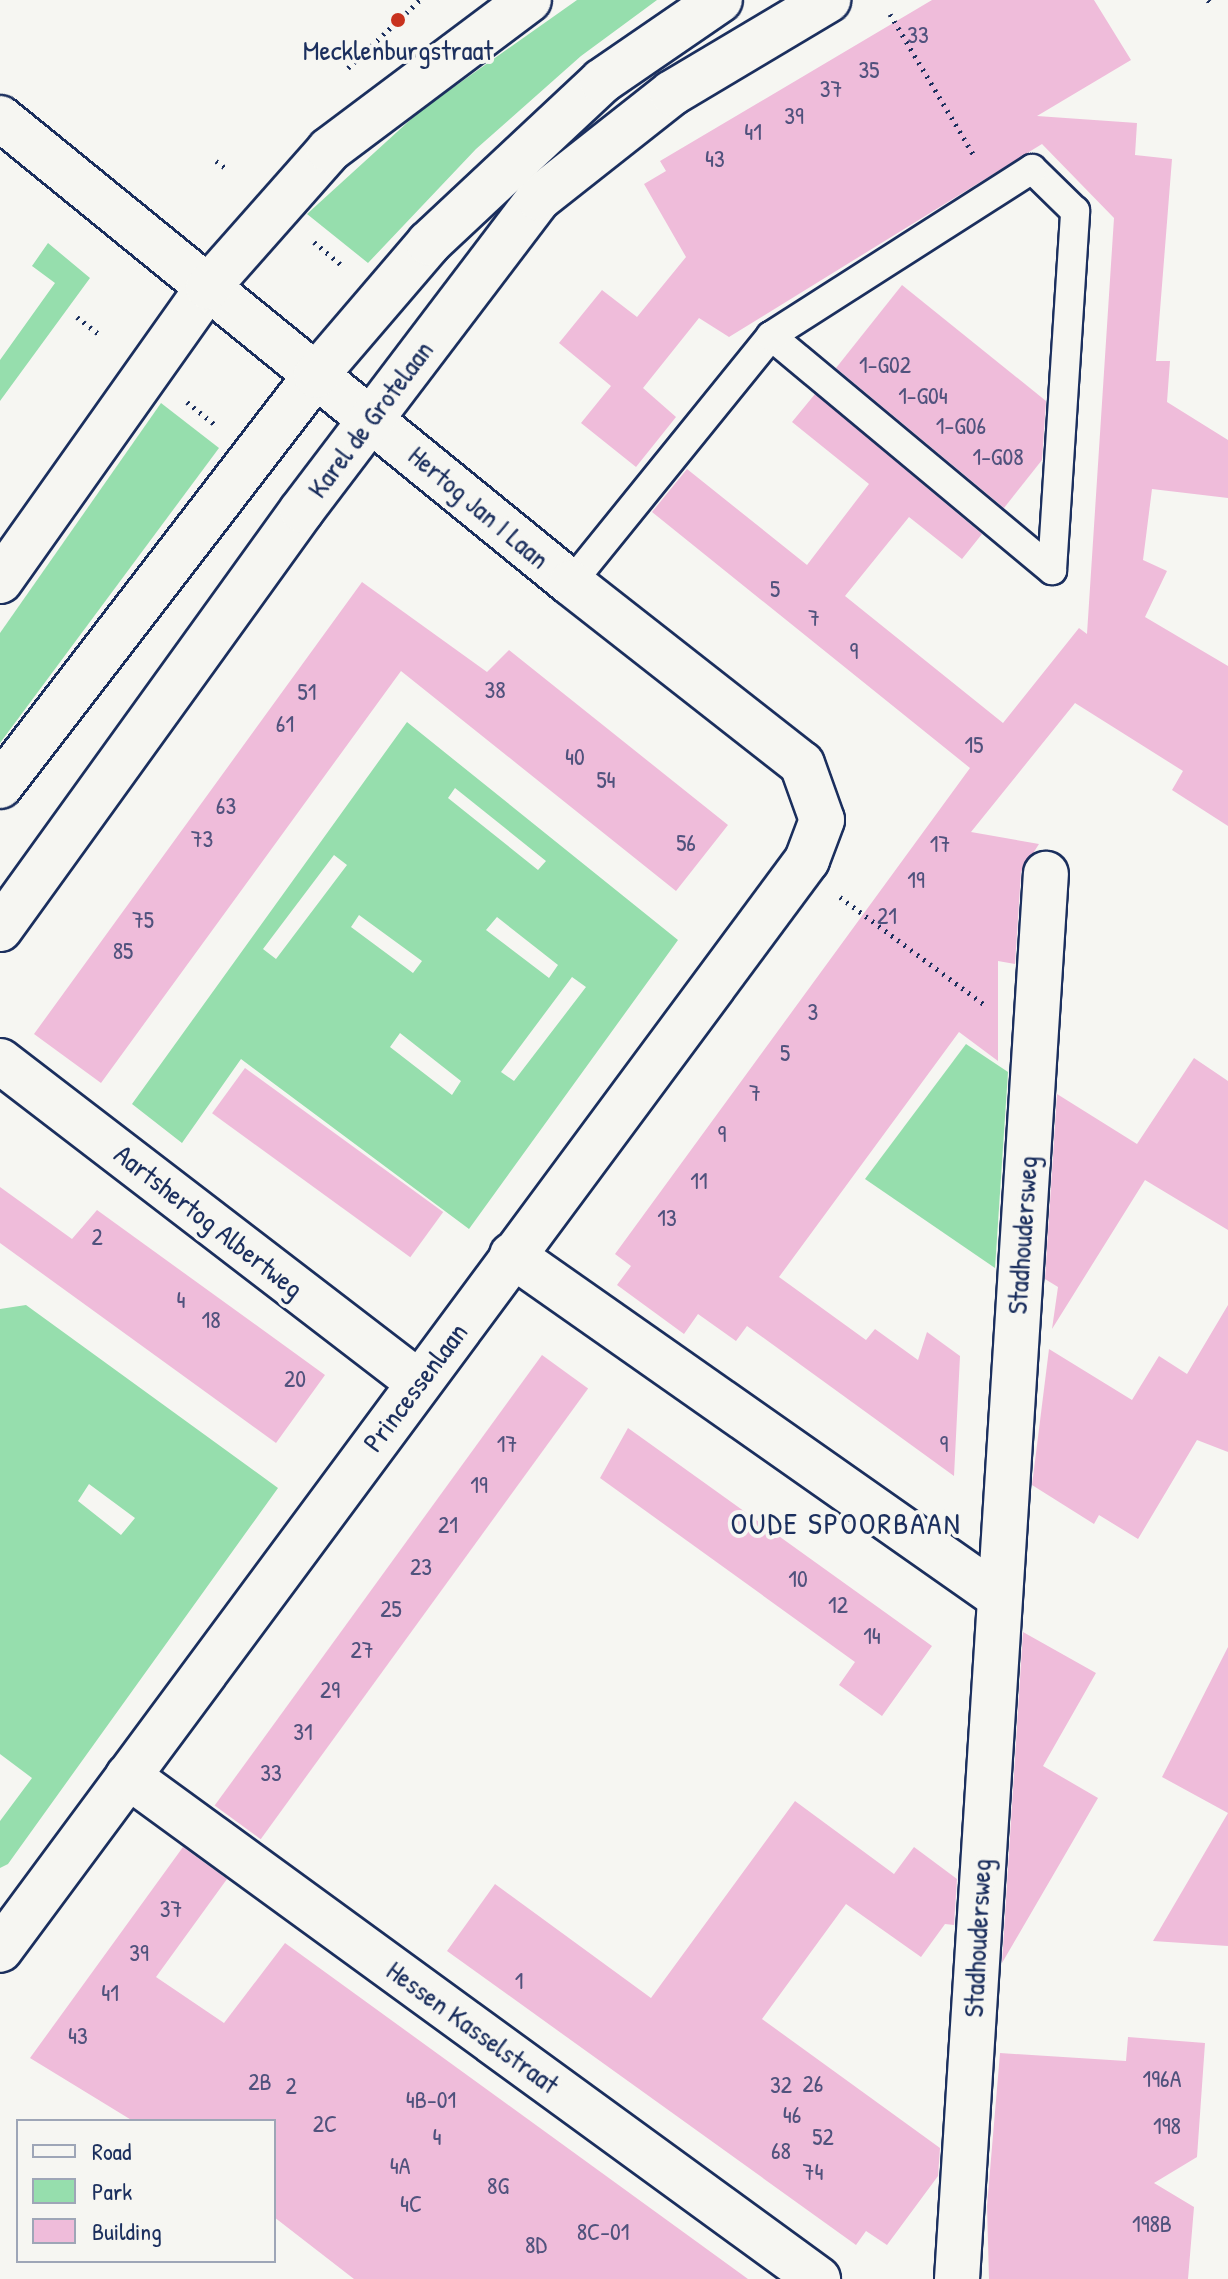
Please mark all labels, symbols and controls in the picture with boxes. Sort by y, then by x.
marker: Mecklenburgstraat [389,11,407,29]
house number: 33 [907,21,929,49]
place label: Mecklenburgstraat [303,33,493,67]
house number: 35 [859,56,879,84]
house number: 37 [820,75,842,103]
house number: 39 [784,102,804,130]
house number: 41 [744,118,762,146]
house number: 43 [705,145,725,173]
street label: Karel de Grotelaan [300,334,440,504]
house number: 1-G02 [859,351,911,379]
house number: 1-G04 [898,382,948,410]
house number: 1-G06 [936,412,986,440]
street label: Hertog Jan I Laan [402,438,556,576]
house number: 1-G08 [972,443,1024,471]
house number: 5 [770,575,780,603]
house number: 7 [808,604,820,632]
house number: 9 [850,637,858,665]
house number: 38 [484,676,506,704]
house number: 51 [298,678,316,706]
house number: 61 [276,710,294,738]
house number: 15 [965,731,983,759]
house number: 40 [565,743,585,771]
house number: 54 [596,766,616,794]
house number: 63 [216,792,236,820]
house number: 73 [191,825,213,853]
house number: 56 [676,829,696,857]
house number: 17 [930,830,950,858]
house number: 19 [907,866,925,894]
house number: 21 [877,902,897,930]
house number: 75 [132,906,154,934]
house number: 85 [113,937,133,965]
house number: 3 [808,998,818,1026]
house number: 5 [780,1039,790,1067]
house number: 7 [749,1079,761,1107]
house number: 9 [718,1120,726,1148]
street label: Aartshertog Albertweg [108,1137,310,1305]
street label: Stadhoudersweg [1000,1155,1044,1315]
house number: 11 [690,1167,708,1195]
house number: 13 [657,1204,677,1232]
house number: 2 [91,1223,103,1251]
house number: 4 [177,1286,185,1314]
house number: 18 [201,1306,221,1334]
street label: Princessenlaan [356,1316,474,1458]
house number: 20 [284,1365,306,1393]
house number: 17 [497,1430,517,1458]
house number: 9 [940,1430,948,1458]
house number: 19 [470,1471,488,1499]
district label: OUDE SPOORBAAN [730,1505,962,1541]
house number: 21 [438,1511,458,1539]
house number: 23 [410,1553,432,1581]
house number: 10 [788,1565,808,1593]
house number: 12 [828,1591,848,1619]
house number: 25 [380,1595,402,1623]
house number: 14 [863,1622,881,1650]
house number: 27 [350,1636,374,1664]
house number: 29 [320,1676,340,1704]
house number: 31 [293,1718,313,1746]
house number: 33 [260,1759,282,1787]
street label: Stadhoudersweg [956,1858,998,2018]
house number: 37 [160,1895,182,1923]
house number: 39 [129,1939,149,1967]
street label: Hessen Kasselstraat [380,1953,566,2101]
house number: 1 [515,1967,523,1995]
house number: 41 [101,1979,119,2007]
house number: 43 [68,2022,88,2050]
house number: 196A [1143,2065,1181,2093]
house number: 2B [248,2068,272,2096]
house number: 26 [803,2070,823,2098]
house number: 32 [770,2071,792,2099]
house number: 2 [285,2072,297,2100]
house number: 4B-01 [406,2086,456,2114]
house number: 46 [783,2101,801,2129]
house number: 2C [313,2110,337,2138]
house number: 198 [1153,2112,1181,2140]
legend [16,2119,276,2263]
house number: 4 [433,2123,441,2151]
house number: 52 [812,2123,834,2151]
text: Road [92,2135,131,2167]
house number: 68 [771,2137,791,2165]
house number: 4A [390,2152,410,2180]
house number: 74 [803,2158,823,2186]
house number: 8G [487,2172,509,2200]
text: Park [92,2175,132,2207]
house number: 4C [400,2190,422,2218]
house number: 198B [1132,2210,1172,2238]
text: Building [92,2215,162,2247]
house number: 8C-01 [577,2218,629,2246]
house number: 8D [525,2231,547,2259]

